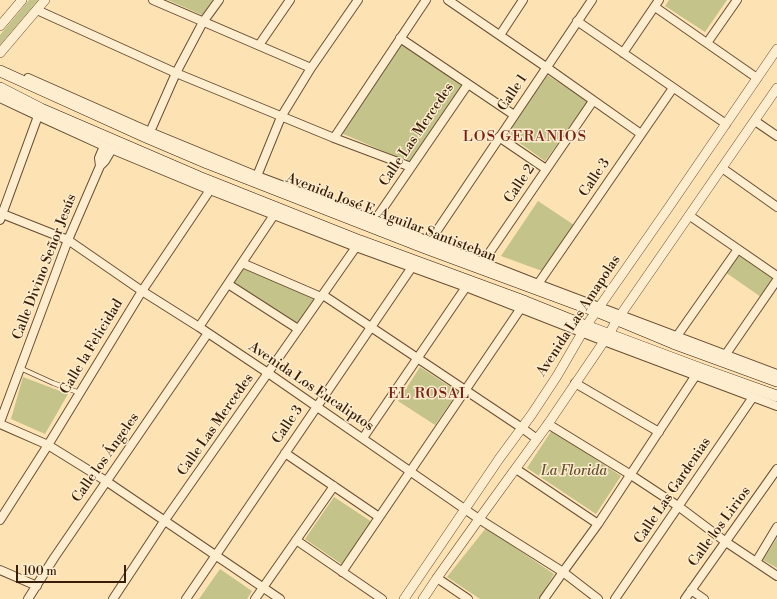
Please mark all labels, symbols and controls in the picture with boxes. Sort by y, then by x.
street label: Calle 1 [495,71,531,115]
street label: Calle Las Mercedes [376,80,458,190]
district label: LOS GERANIOS [463,128,587,146]
street label: Calle 3 [576,156,614,200]
street label: Calle 2 [501,162,539,206]
street label: Avenida José E. Aguilar Santisteban [283,170,499,266]
street label: Calle Divino Señor Jesús [9,192,81,342]
street label: Avenida Las Amapolas [533,252,625,380]
street label: Calle la Felicidad [57,296,127,398]
street label: Avenida Los Eucaliptos [245,339,377,435]
street label: Calle Las Mercedes [174,371,258,479]
district label: EL ROSAL [388,385,470,403]
street label: Calle 3 [269,403,307,447]
street label: Calle los Ángeles [69,410,143,506]
street label: Calle Las Gardenias [631,435,715,547]
park label: La Florida [541,464,607,480]
street label: Calle los Lirios [685,484,755,570]
scale bar [18,557,128,583]
text: 100 m [23,564,57,579]

